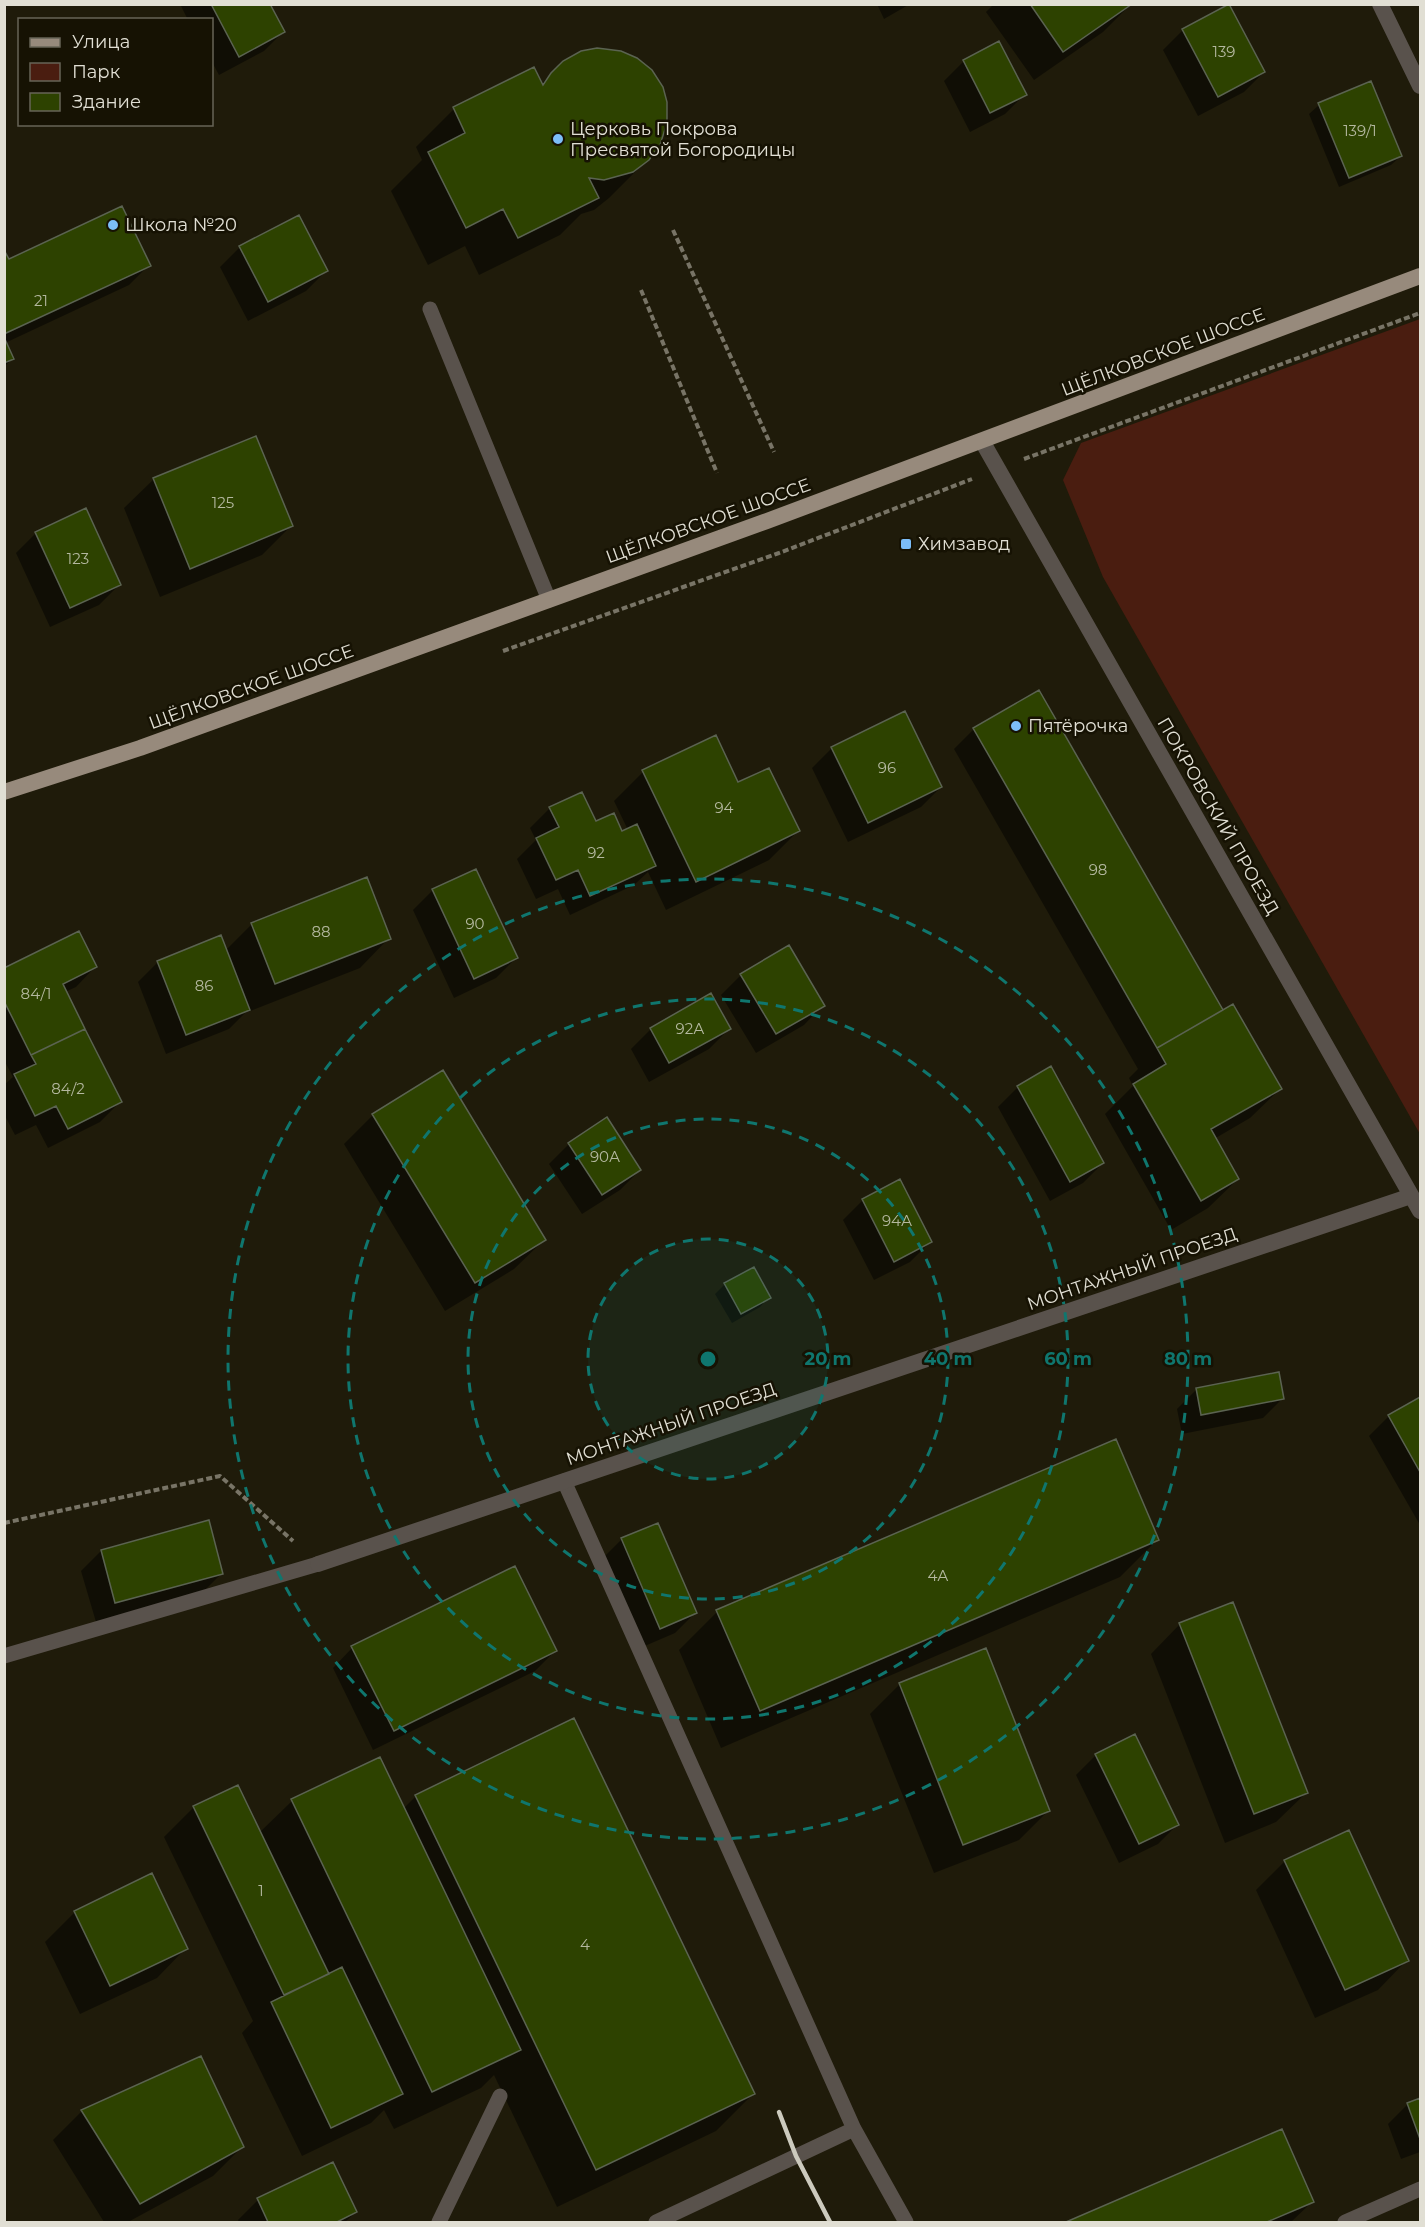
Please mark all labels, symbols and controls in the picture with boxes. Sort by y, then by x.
legend [18,18,213,126]
text: Улица [72,31,130,53]
house number: 139 [1212,42,1236,61]
text: Парк [72,61,121,83]
text: Здание [72,91,141,113]
place label: Церковь Покрова Пресвятой Богородицы [570,118,795,161]
house number: 139/1 [1343,121,1377,140]
marker: Церковь Покрова Пресвятой Богородицы [551,132,565,146]
place label: Школа №20 [125,214,237,236]
marker: Школа №20 [106,218,120,232]
house number: 21 [34,291,48,310]
street label: ЩЁЛКОВСКОЕ ШОССЕ [1058,303,1268,401]
street label: ЩЁЛКОВСКОЕ ШОССЕ [603,474,813,568]
house number: 125 [212,493,234,512]
place label: Химзавод [918,533,1011,555]
marker: Химзавод [899,537,913,551]
house number: 123 [67,549,89,568]
street label: ЩЁЛКОВСКОЕ ШОССЕ [146,640,356,734]
street label: ПОКРОВСКИЙ ПРОЕЗД [1152,713,1284,919]
place label: Пятёрочка [1028,715,1128,737]
marker: Пятёрочка [1009,719,1023,733]
house number: 96 [878,758,896,777]
house number: 94 [714,798,734,817]
house number: 92 [587,843,605,862]
house number: 98 [1089,860,1107,879]
house number: 90 [465,914,485,933]
house number: 88 [311,922,331,941]
house number: 86 [195,976,213,995]
house number: 84/1 [21,984,51,1003]
house number: 92А [676,1019,704,1038]
house number: 84/2 [51,1079,85,1098]
house number: 90А [590,1147,620,1166]
house number: 94А [882,1211,912,1230]
street label: МОНТАЖНЫЙ ПРОЕЗД [1024,1223,1240,1315]
text: 20 m [805,1348,851,1370]
text: 40 m [924,1348,972,1370]
text: 60 m [1044,1348,1092,1370]
text: 80 m [1164,1348,1212,1370]
centre of rings [698,1349,718,1369]
street label: МОНТАЖНЫЙ ПРОЕЗД [563,1378,779,1470]
house number: 4А [927,1566,949,1585]
house number: 1 [258,1881,264,1900]
house number: 4 [580,1935,590,1954]

